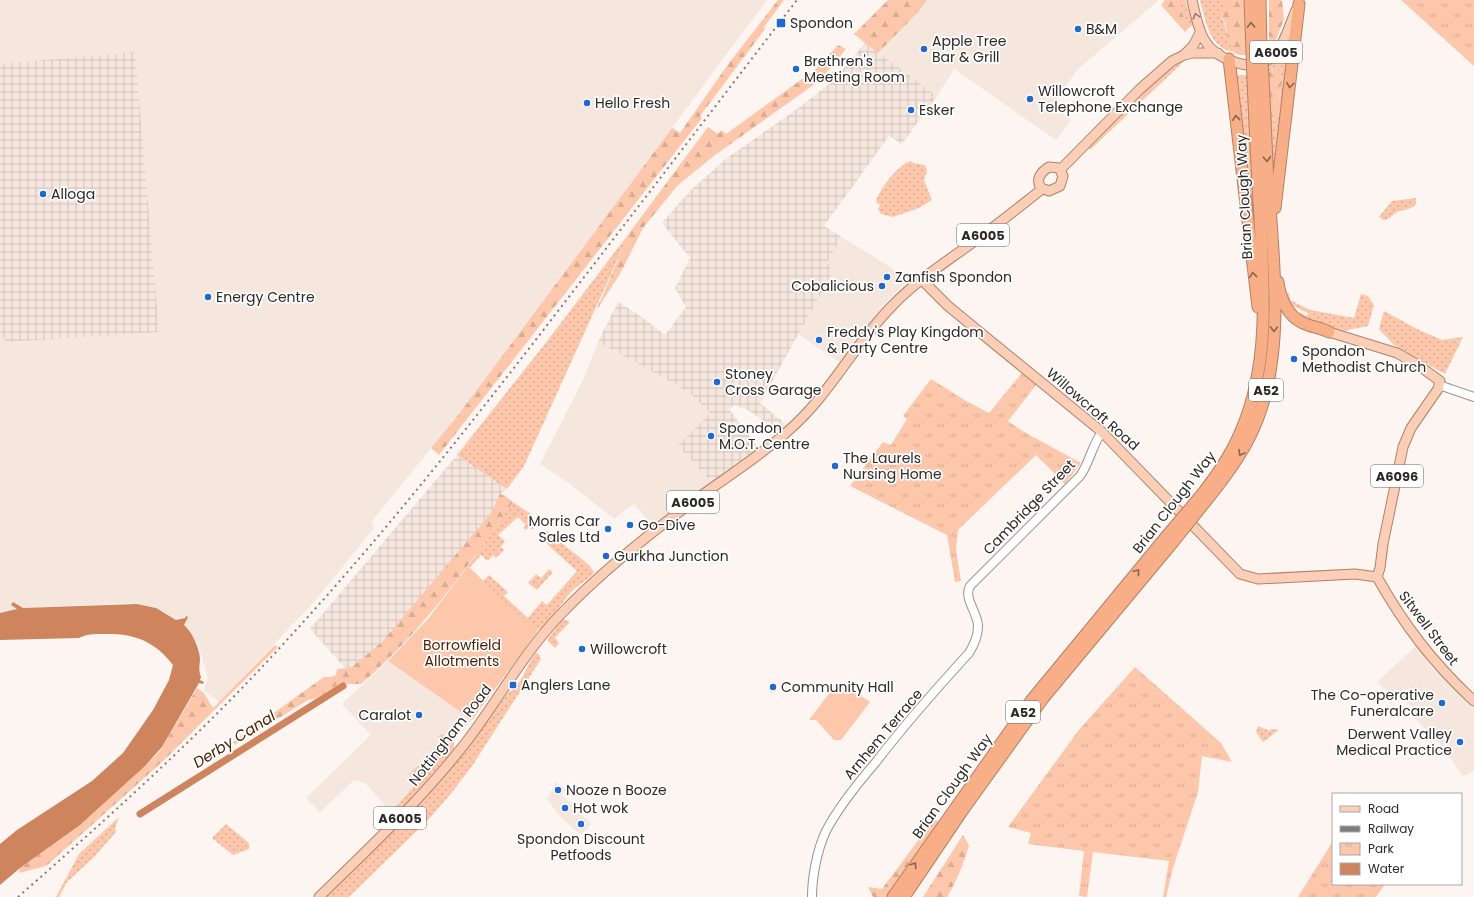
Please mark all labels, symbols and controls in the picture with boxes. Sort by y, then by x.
place label: Spondon [790,13,853,33]
one-way arrow [1192,13,1201,20]
marker: Spondon [775,17,787,29]
place label: B&M [1086,19,1117,39]
one-way arrow [1247,22,1255,28]
marker: B&M [1073,24,1083,34]
place label: Apple Tree Bar & Grill [932,31,1007,67]
road number: A6005 [1250,41,1302,63]
marker: Apple Tree Bar & Grill [919,44,929,54]
place label: Brethren's Meeting Room [804,51,905,87]
marker: Brethren's Meeting Room [791,64,801,74]
place label: Willowcroft Telephone Exchange [1038,81,1183,117]
one-way arrow [1286,82,1295,88]
place label: Hello Fresh [595,93,670,113]
marker: Willowcroft Telephone Exchange [1025,94,1035,104]
marker: Hello Fresh [582,98,592,108]
place label: Esker [919,100,955,120]
marker: Esker [906,105,916,115]
one-way arrow [1232,115,1241,121]
street label: Brian Clough Way [1231,134,1257,260]
one-way arrow [1262,156,1271,162]
place label: Alloga [51,184,95,204]
marker: Alloga [38,189,48,199]
road number: A6005 [957,224,1009,246]
place label: Zanfish Spondon [895,267,1012,287]
marker: Zanfish Spondon [882,272,892,282]
one-way arrow [1249,272,1258,278]
place label: Cobalicious [791,276,874,296]
marker: Cobalicious [877,281,887,291]
place label: Energy Centre [216,287,315,307]
marker: Energy Centre [203,292,213,302]
place label: Freddy's Play Kingdom & Party Centre [827,322,984,358]
one-way arrow [1270,326,1278,332]
marker: Freddy's Play Kingdom & Party Centre [814,335,824,345]
place label: Spondon Methodist Church [1302,341,1426,377]
marker: Spondon Methodist Church [1289,354,1299,364]
street label: Willowcroft Road [1042,363,1144,455]
place label: Stoney Cross Garage [725,364,822,400]
marker: Stoney Cross Garage [712,377,722,387]
road number: A52 [1249,379,1283,401]
place label: Spondon M.O.T. Centre [719,418,810,454]
marker: Spondon M.O.T. Centre [706,431,716,441]
street label: Brian Clough Way [1128,447,1220,557]
place label: The Laurels Nursing Home [843,448,942,484]
one-way arrow [1238,449,1245,456]
street label: Cambridge Street [978,455,1080,559]
marker: The Laurels Nursing Home [830,461,840,471]
road number: A6096 [1371,465,1423,487]
road number: A6005 [667,491,719,513]
place label: Morris Car Sales Ltd [529,511,600,547]
place label: Go-Dive [638,515,696,535]
marker: Go-Dive [625,520,635,530]
marker: Morris Car Sales Ltd [603,524,613,534]
place label: Gurkha Junction [614,546,729,566]
marker: Gurkha Junction [601,551,611,561]
one-way arrow [1132,569,1139,576]
street label: Sitwell Street [1394,587,1464,669]
park label: Borrowfield Allotments [423,635,501,671]
place label: Willowcroft [590,639,667,659]
marker: Willowcroft [577,644,587,654]
place label: Anglers Lane [521,675,611,695]
place label: Community Hall [781,677,894,697]
street label: Nottingham Road [404,680,496,790]
marker: Anglers Lane [508,680,518,690]
marker: Community Hall [768,682,778,692]
street label: Arnhem Terrace [839,684,927,784]
place label: The Co-operative Funeralcare [1311,685,1434,721]
marker: The Co-operative Funeralcare [1437,698,1447,708]
road number: A52 [1006,701,1040,723]
water label: Derby Canal [189,705,280,773]
place label: Caralot [359,705,411,725]
marker: Caralot [414,710,424,720]
place label: Derwent Valley Medical Practice [1336,724,1452,760]
street label: Brian Clough Way [907,730,997,842]
marker: Derwent Valley Medical Practice [1455,737,1465,747]
place label: Nooze n Booze [566,780,667,800]
marker: Nooze n Booze [553,785,563,795]
legend [1332,793,1462,885]
place label: Hot wok [573,798,629,818]
text: Road [1368,800,1399,817]
marker: Hot wok [560,803,570,813]
road number: A6005 [374,807,426,829]
marker: Spondon Discount Petfoods [576,819,586,829]
text: Railway [1368,820,1414,837]
place label: Spondon Discount Petfoods [517,829,645,865]
text: Park [1368,840,1395,857]
text: Water [1368,860,1405,877]
one-way arrow [909,862,916,869]

